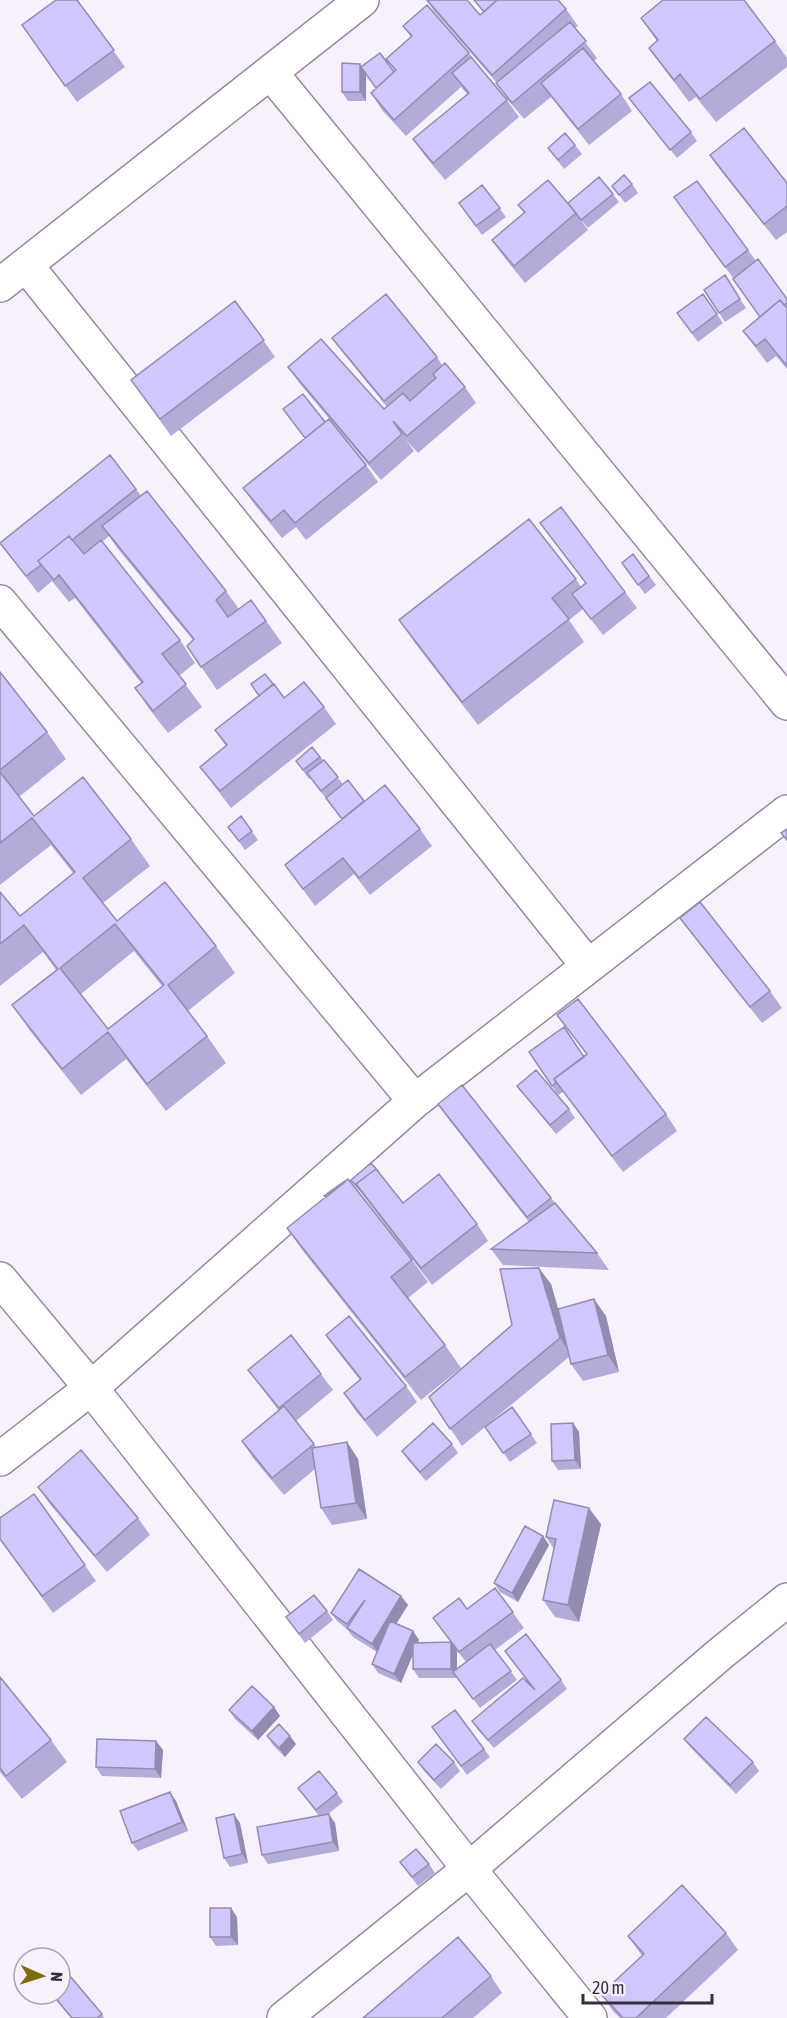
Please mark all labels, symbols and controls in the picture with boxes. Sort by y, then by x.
north arrow [12,1946,72,2006]
scale bar [583,1967,712,2005]
text: N [48,1972,66,1982]
text: 20 m [592,1977,624,1998]

